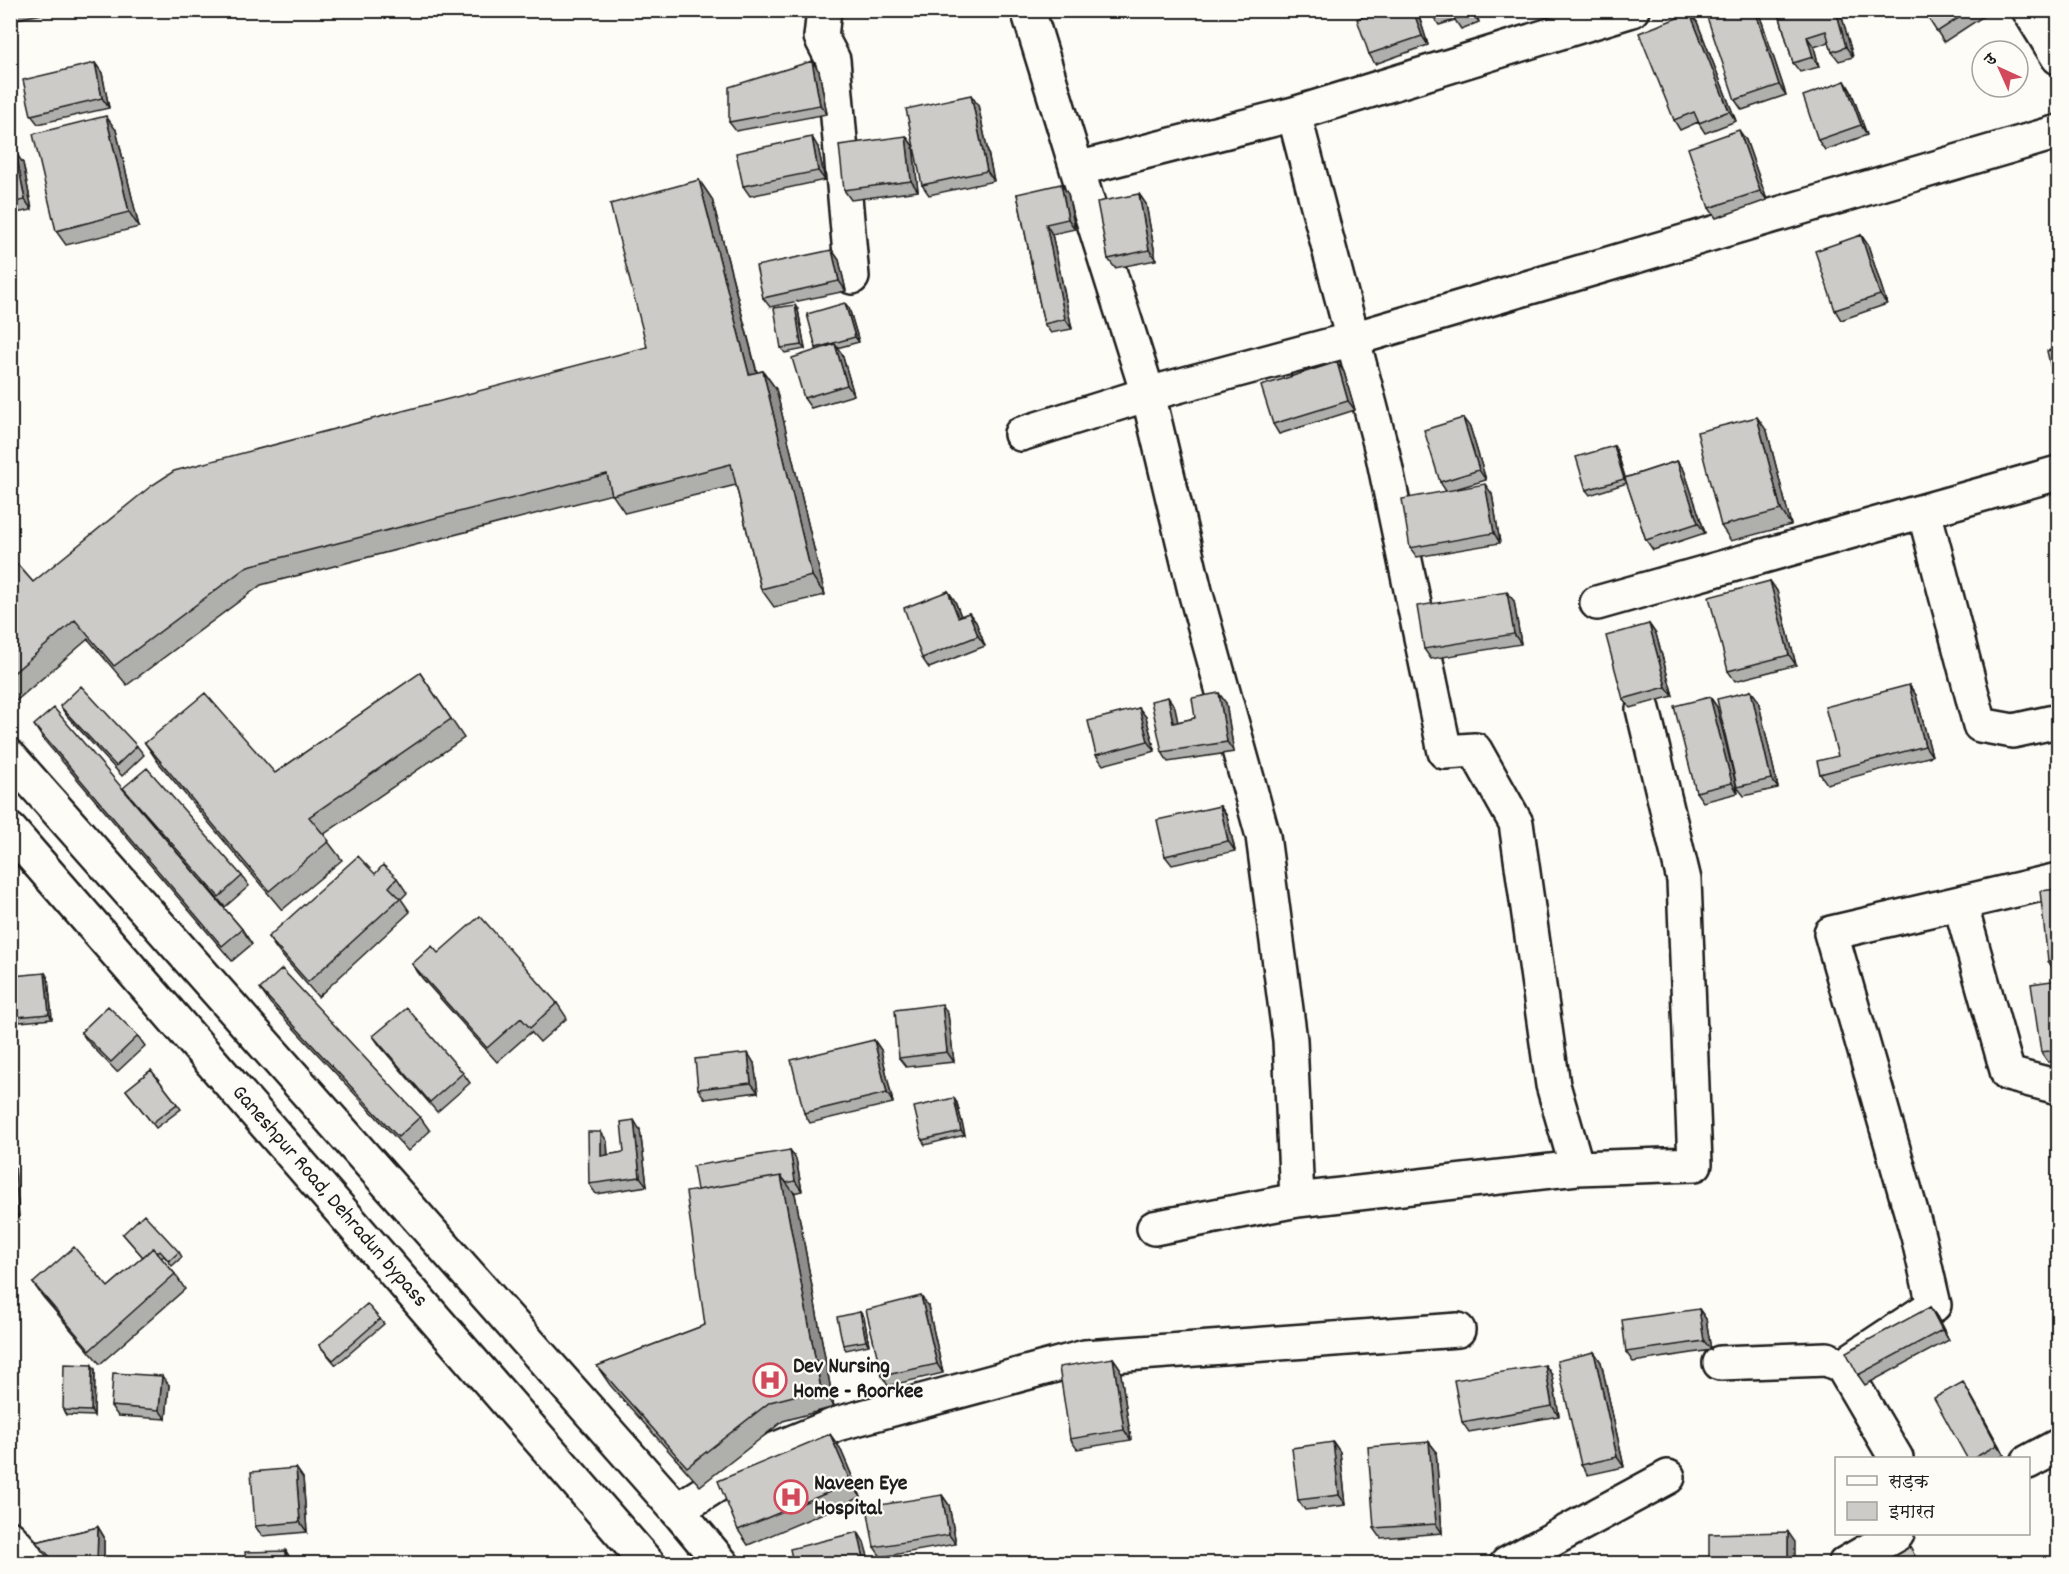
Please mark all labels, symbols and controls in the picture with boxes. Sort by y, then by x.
north arrow [1970,39,2030,99]
text: उ [1979,48,2003,72]
street label: Ganeshpur Road, Dehradun bypass [224,1079,434,1315]
place label: Dev Nursing Home - Roorkee [793,1352,924,1408]
hospital icon: Dev Nursing Home - Roorkee [752,1362,788,1398]
legend [1835,1457,2030,1535]
place label: Naveen Eye Hospital [814,1469,908,1525]
text: सड़क [1888,1471,1930,1496]
hospital icon: Naveen Eye Hospital [773,1479,809,1515]
text: इमारत [1888,1501,1935,1526]

